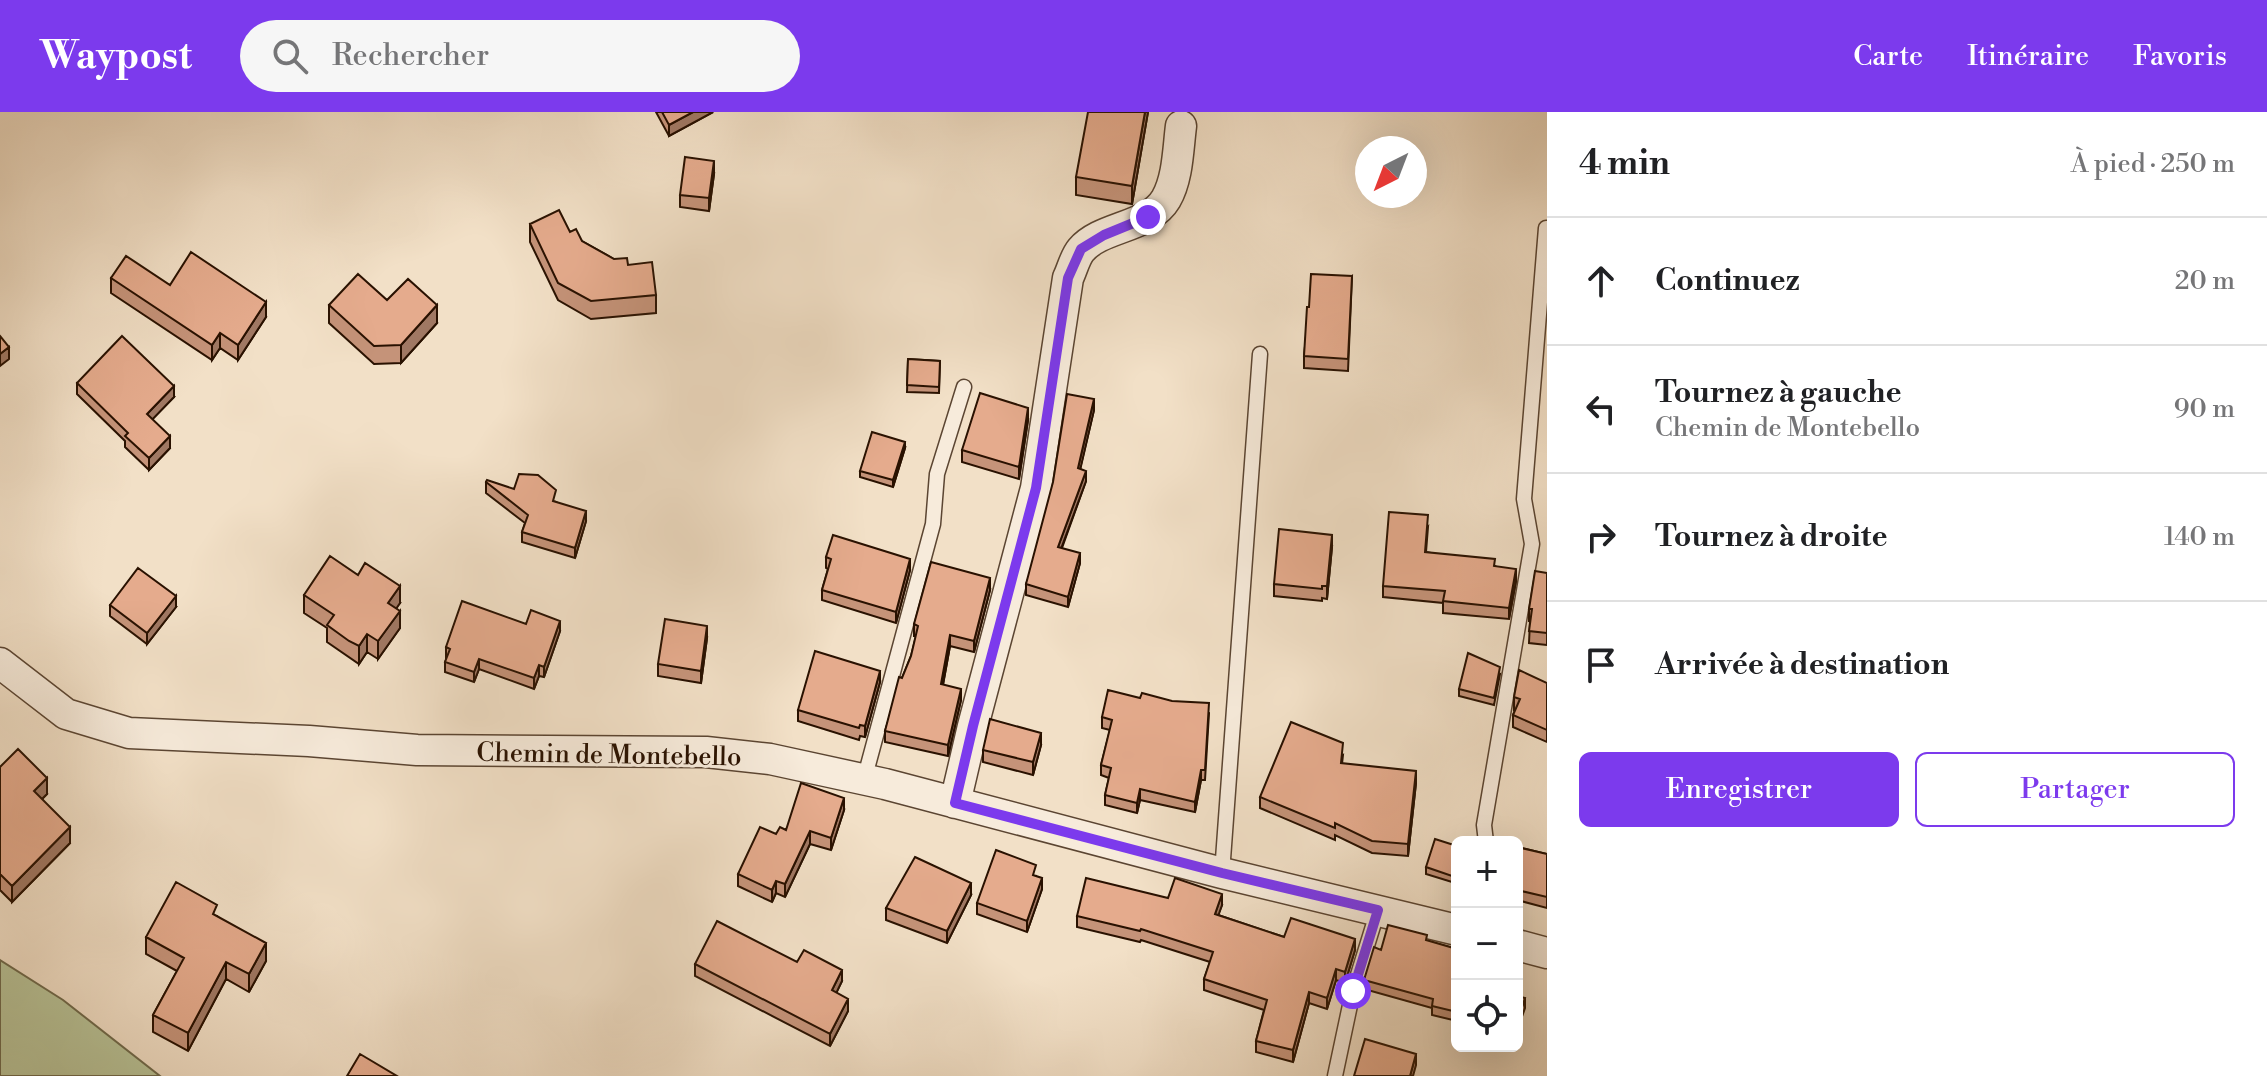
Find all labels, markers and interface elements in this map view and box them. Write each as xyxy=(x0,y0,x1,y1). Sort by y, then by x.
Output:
search box xyxy=(240,20,800,92)
text: Waypost xyxy=(40,33,192,80)
icon: search xyxy=(268,34,312,78)
text: Rechercher xyxy=(332,37,489,75)
text: Carte xyxy=(1853,39,1923,74)
text: Itinéraire xyxy=(1967,39,2089,74)
text: Favoris xyxy=(2133,39,2227,74)
north arrow xyxy=(1355,136,1427,208)
text: 4 min xyxy=(1579,143,1670,185)
text: À pied · 250 m xyxy=(2071,148,2235,180)
route end xyxy=(1130,199,1166,235)
icon: ahead xyxy=(1579,259,1623,303)
text: Continuez xyxy=(1655,262,1800,300)
text: 20 m xyxy=(2175,265,2235,297)
text: Tournez à gauche xyxy=(1655,374,1902,412)
icon: left xyxy=(1579,387,1623,431)
text: 90 m xyxy=(2174,393,2235,425)
text: Chemin de Montebello xyxy=(1655,412,1920,444)
icon: right xyxy=(1579,515,1623,559)
text: Tournez à droite xyxy=(1655,518,1888,556)
text: 140 m xyxy=(2164,521,2235,553)
icon: arrive xyxy=(1579,643,1623,687)
text: Arrivée à destination xyxy=(1655,646,1949,684)
street label: Chemin de Montebello xyxy=(476,737,742,773)
button: Enregistrer xyxy=(1579,752,1899,827)
button: Partager xyxy=(1915,752,2235,827)
map controls xyxy=(1451,836,1523,1052)
button: + xyxy=(1451,836,1523,908)
button: − xyxy=(1451,908,1523,980)
route start xyxy=(1335,973,1371,1009)
button: locate xyxy=(1451,980,1523,1052)

